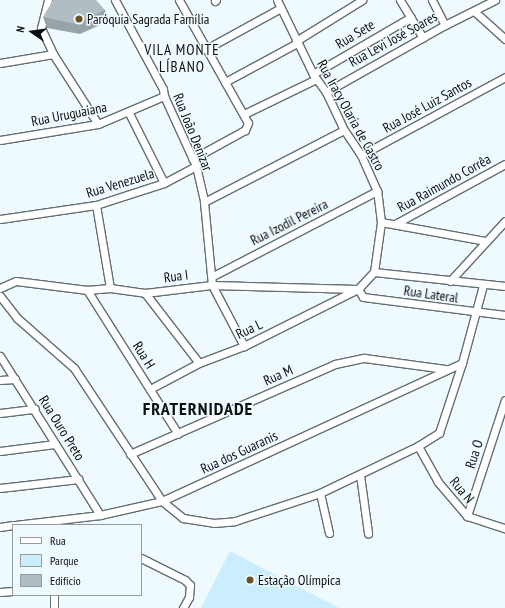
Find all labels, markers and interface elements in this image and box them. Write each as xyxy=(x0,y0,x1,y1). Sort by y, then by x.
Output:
street label: Rua Levi José Soares xyxy=(346,8,440,70)
place label: Paróquia Sagrada Família xyxy=(87,11,209,27)
north arrow xyxy=(12,12,52,52)
marker: Paróquia Sagrada Família xyxy=(74,14,84,24)
street label: Rua Sete xyxy=(332,16,378,52)
text: N xyxy=(13,25,28,34)
district label: VILA MONTE LÍBANO xyxy=(144,40,220,75)
street label: Rua Iracy Olaria de Castro xyxy=(314,57,388,173)
street label: Rua José Luiz Santos xyxy=(380,74,474,136)
street label: Rua João Denizar xyxy=(170,91,216,173)
street label: Rua Uruguaiana xyxy=(30,98,108,130)
street label: Rua Raimundo Corrêa xyxy=(394,150,494,216)
street label: Rua Venezuela xyxy=(84,165,156,201)
street label: Rua Izodil Pereira xyxy=(247,195,331,249)
street label: Rua I xyxy=(163,266,189,286)
street label: Rua Lateral xyxy=(403,282,459,306)
street label: Rua L xyxy=(233,316,265,342)
street label: Rua H xyxy=(129,338,159,372)
street label: Rua M xyxy=(261,361,295,389)
street label: Rua Ouro Preto xyxy=(35,392,89,464)
district label: FRATERNIDADE xyxy=(143,398,253,420)
street label: Rua dos Guaranis xyxy=(198,427,280,477)
street label: Rua O xyxy=(462,438,486,470)
street label: Rua N xyxy=(446,474,478,506)
legend xyxy=(12,524,142,596)
text: Rua xyxy=(50,533,66,548)
text: Parque xyxy=(50,553,79,568)
place label: Estação Olímpica xyxy=(258,572,341,588)
text: Edifício xyxy=(50,573,81,588)
marker: Estação Olímpica xyxy=(245,575,255,585)

